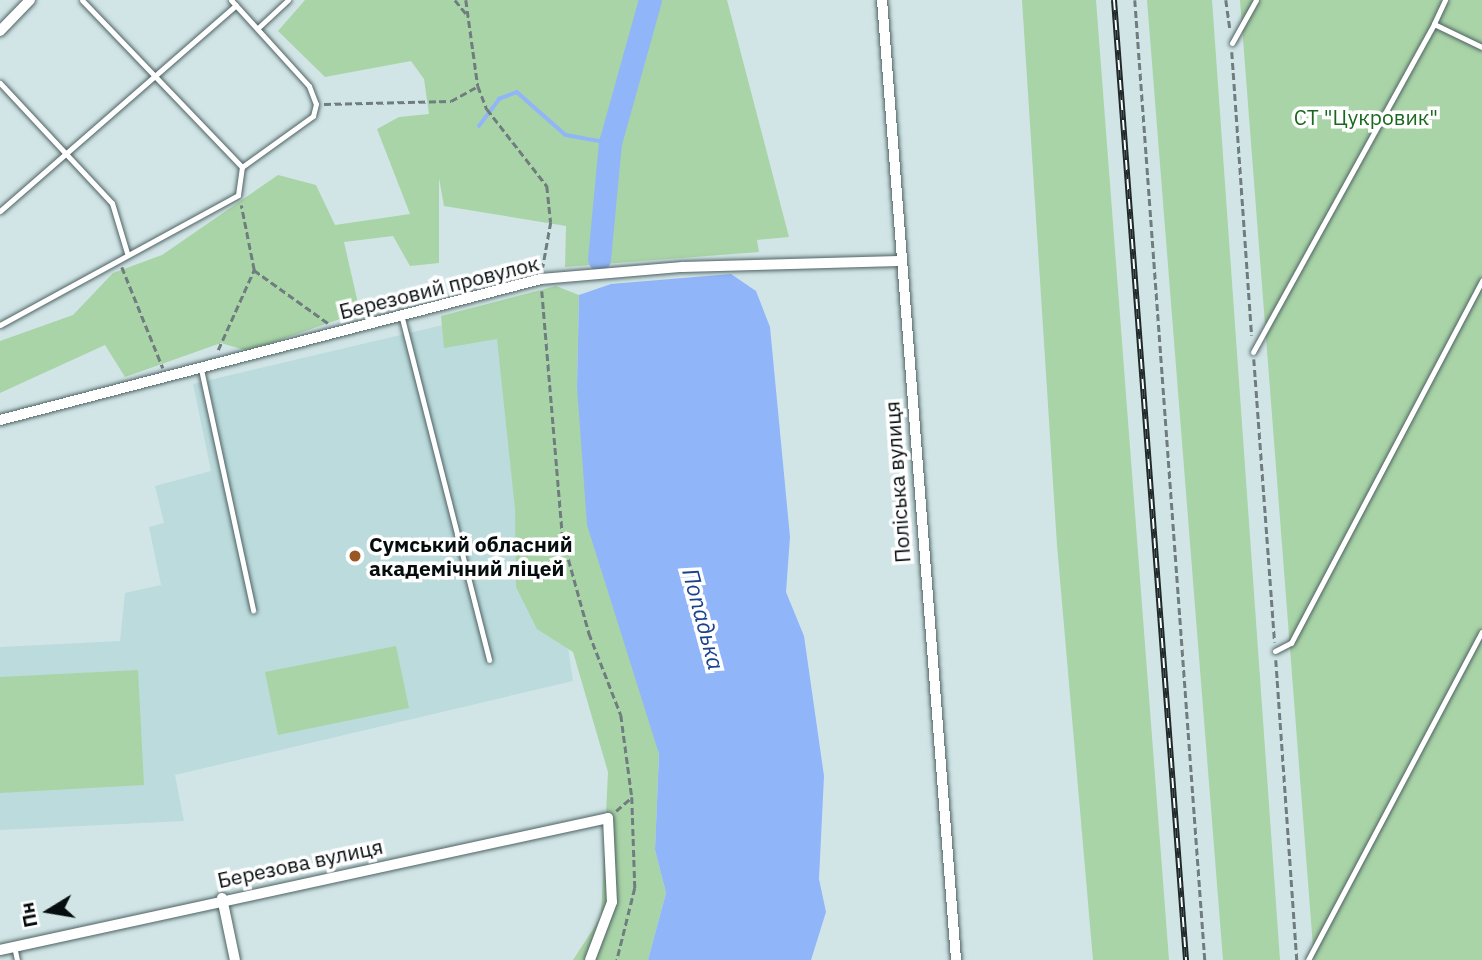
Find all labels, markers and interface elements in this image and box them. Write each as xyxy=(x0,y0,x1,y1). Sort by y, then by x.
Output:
park label: СТ "Цукровик" xyxy=(1294,104,1438,130)
street label: Березовий провулок xyxy=(336,250,542,324)
street label: Поліська вулиця xyxy=(879,400,915,564)
place label: Сумський обласний академічний ліцей xyxy=(369,531,573,581)
marker: Сумський обласний академічний ліцей xyxy=(347,548,363,564)
water label: Попадька xyxy=(677,565,731,673)
street label: Березова вулиця xyxy=(215,833,385,893)
north arrow xyxy=(14,876,84,946)
text: Пн xyxy=(14,900,43,930)

